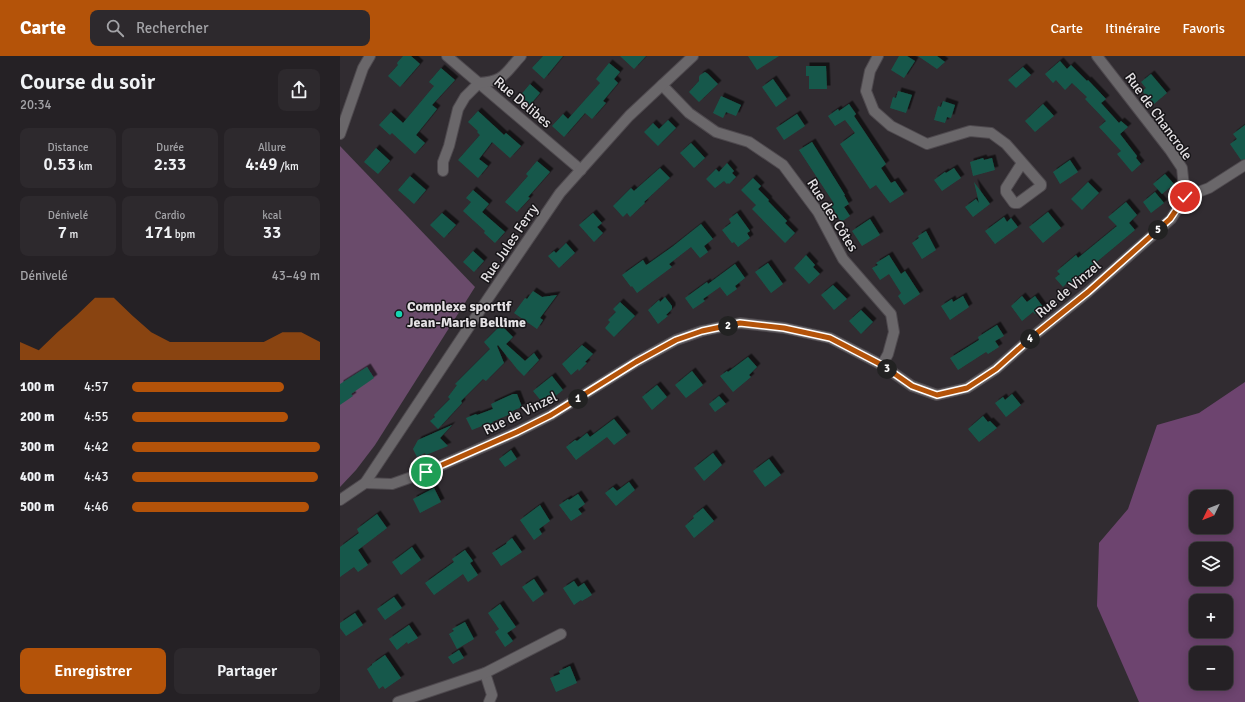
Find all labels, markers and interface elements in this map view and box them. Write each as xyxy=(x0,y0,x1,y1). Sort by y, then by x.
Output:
search box xyxy=(90,10,370,46)
text: Carte xyxy=(20,16,66,40)
icon: search xyxy=(104,17,126,39)
text: Rechercher xyxy=(136,19,209,37)
text: Carte xyxy=(1050,20,1083,37)
text: Itinéraire xyxy=(1105,20,1161,37)
text: Favoris xyxy=(1183,20,1225,37)
text: Course du soir xyxy=(20,68,155,95)
button: share xyxy=(278,69,320,111)
street label: Rue de Chancrole xyxy=(1121,69,1196,163)
street label: Rue Delibes xyxy=(490,73,555,131)
text: 20:34 xyxy=(20,97,52,113)
text: Distance xyxy=(48,141,88,154)
text: Durée xyxy=(156,141,184,154)
text: Allure xyxy=(258,141,286,154)
text: 0.53 xyxy=(44,154,76,175)
text: 2:33 xyxy=(154,154,186,175)
text: 4:49 xyxy=(245,154,277,175)
text: km xyxy=(76,160,92,173)
text: /km xyxy=(277,160,299,173)
street label: Rue des Côtes xyxy=(803,176,862,255)
pin xyxy=(1168,180,1202,214)
icon: check xyxy=(1174,186,1196,208)
street label: Rue Jules Ferry xyxy=(477,200,542,286)
text: Dénivelé xyxy=(48,209,88,222)
text: Cardio xyxy=(155,209,185,222)
text: kcal xyxy=(262,209,282,222)
pin: 5 xyxy=(1148,220,1168,240)
text: 7 xyxy=(58,222,67,243)
text: 171 xyxy=(145,222,172,243)
text: 33 xyxy=(263,222,281,243)
text: 5 xyxy=(1155,223,1161,236)
text: m xyxy=(67,228,78,241)
text: bpm xyxy=(172,228,195,241)
street label: Rue de Vinzel xyxy=(1032,257,1104,322)
text: Dénivelé xyxy=(20,268,68,284)
text: 43–49 m xyxy=(272,268,320,284)
place label: Complexe sportif Jean-Marie Bellime xyxy=(407,298,526,331)
marker: Complexe sportif Jean-Marie Bellime xyxy=(394,309,404,319)
pin: 2 xyxy=(718,316,738,336)
text: 2 xyxy=(725,319,731,332)
pin: 4 xyxy=(1020,329,1040,349)
text: 4 xyxy=(1027,332,1033,345)
pin: 3 xyxy=(877,359,897,379)
text: 3 xyxy=(884,362,890,375)
text: 100 m xyxy=(20,379,54,395)
text: 4:57 xyxy=(84,379,109,395)
street label: Rue de Vinzel xyxy=(481,388,560,439)
pin: 1 xyxy=(568,389,588,409)
text: 1 xyxy=(575,392,581,405)
text: 200 m xyxy=(20,409,54,425)
text: 4:55 xyxy=(84,409,109,425)
text: 300 m xyxy=(20,439,54,455)
text: 4:42 xyxy=(84,439,109,455)
pin xyxy=(409,455,443,489)
icon: arrive xyxy=(415,461,437,483)
text: 400 m xyxy=(20,469,54,485)
text: 4:43 xyxy=(84,469,109,485)
north arrow xyxy=(1189,490,1233,534)
map controls xyxy=(1189,490,1233,690)
text: 500 m xyxy=(20,499,54,515)
text: 4:46 xyxy=(84,499,109,515)
button: layers xyxy=(1189,542,1233,586)
button: + xyxy=(1189,594,1233,638)
button: − xyxy=(1189,646,1233,690)
button: Enregistrer xyxy=(20,648,166,694)
button: Partager xyxy=(174,648,320,694)

